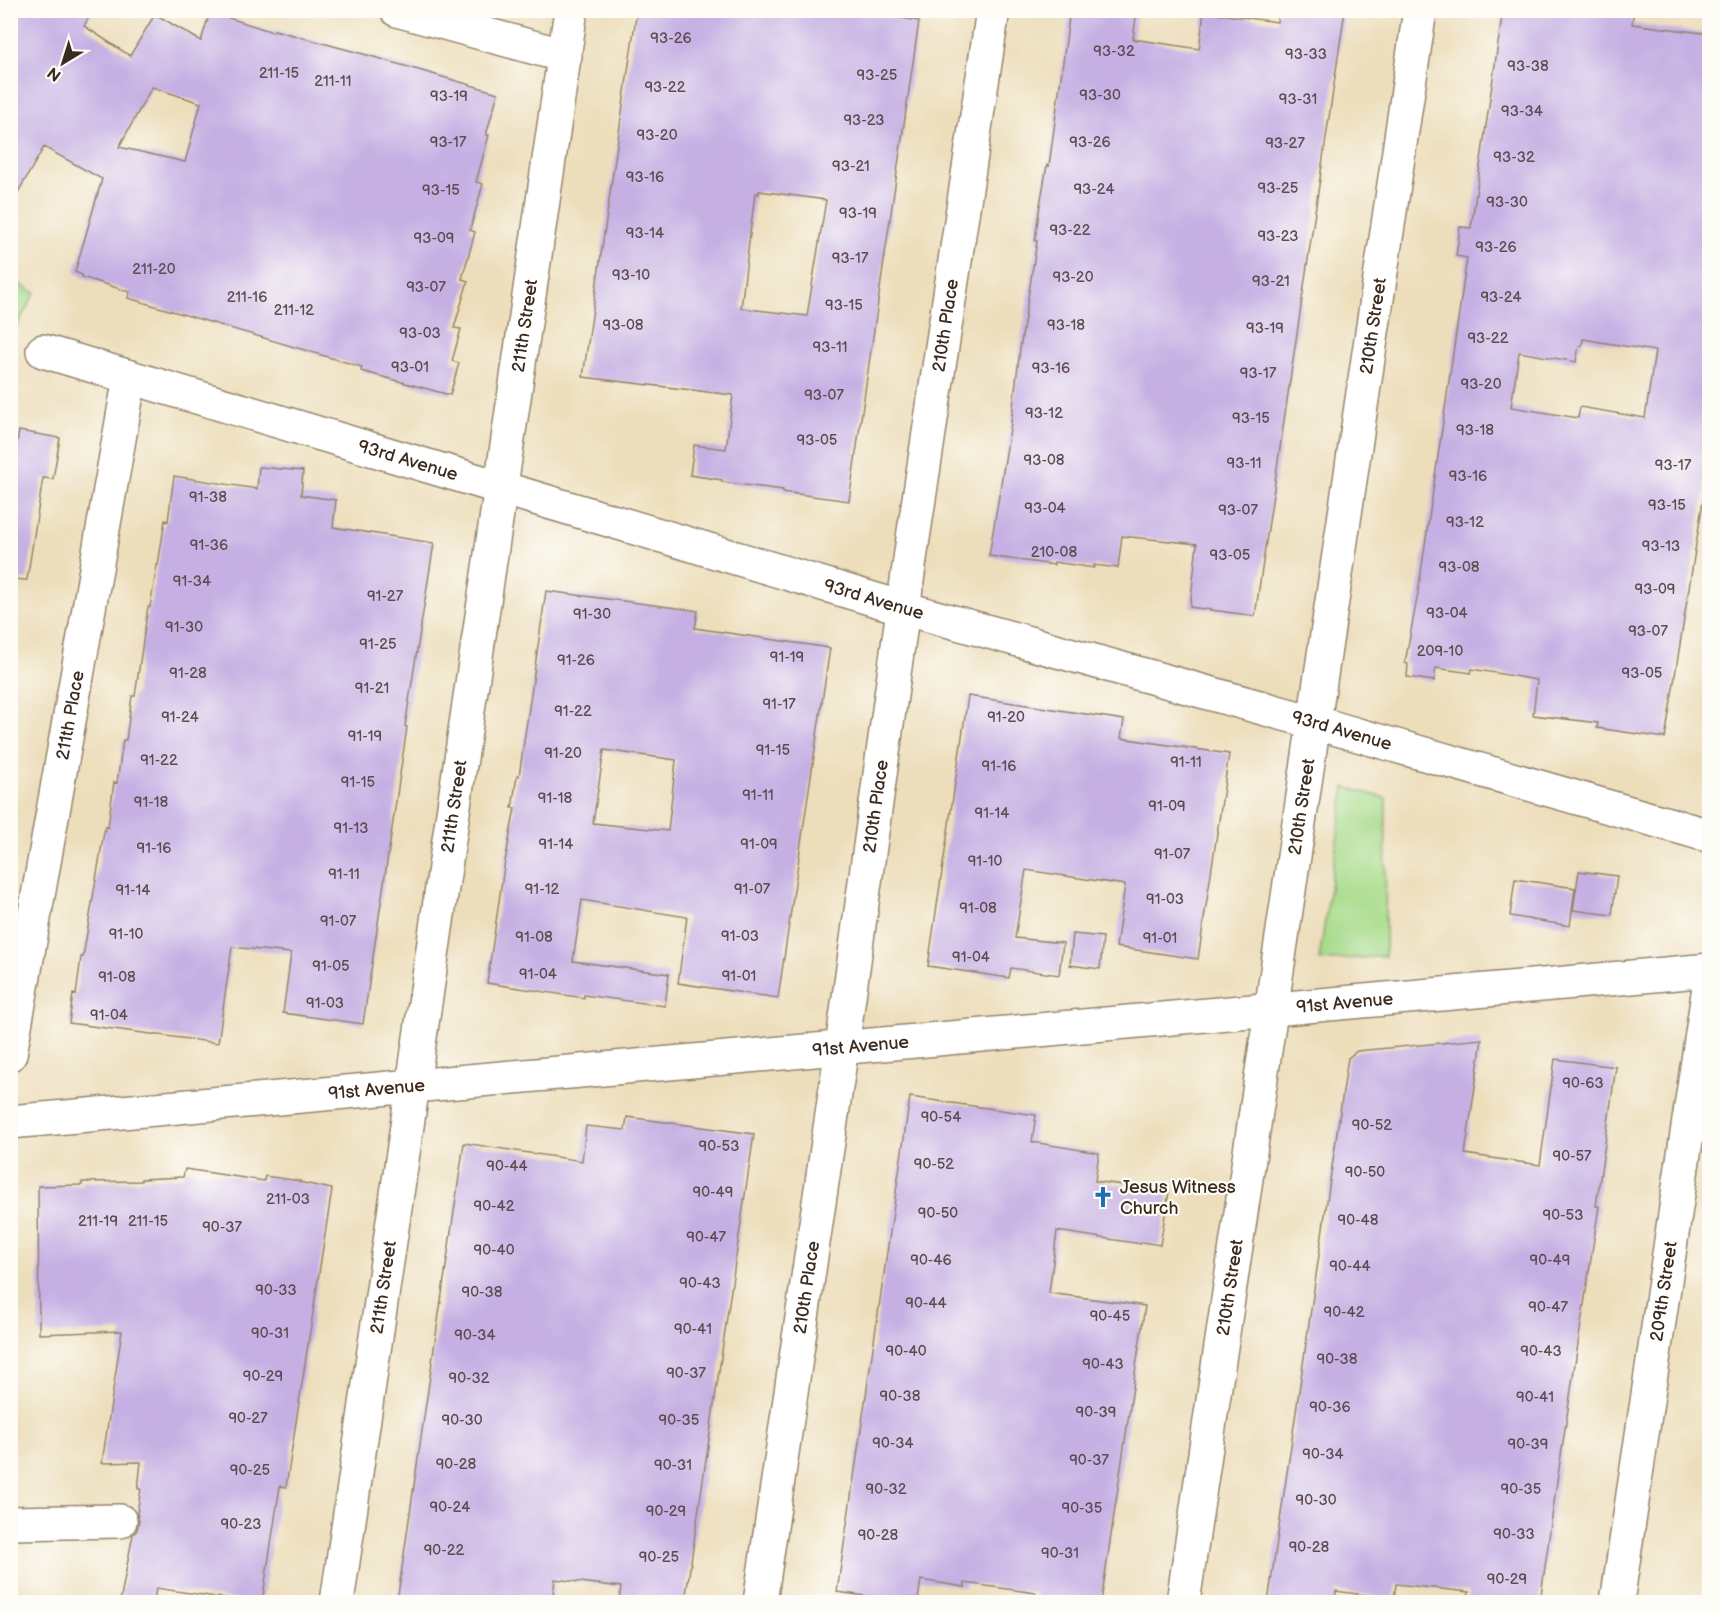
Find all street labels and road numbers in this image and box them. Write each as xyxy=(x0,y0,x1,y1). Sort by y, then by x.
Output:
street label: 210th Street xyxy=(1355,276,1391,376)
street label: 211th Street xyxy=(507,277,542,374)
street label: 210th Place xyxy=(928,277,963,373)
street label: 93rd Avenue xyxy=(356,435,461,485)
street label: 93rd Avenue xyxy=(821,574,926,624)
street label: 211th Place xyxy=(52,669,88,762)
street label: 93rd Avenue xyxy=(1289,706,1395,755)
street label: 210th Street xyxy=(1284,757,1319,856)
street label: 211th Street xyxy=(437,758,471,854)
street label: 210th Place xyxy=(859,758,892,854)
street label: 91st Avenue xyxy=(1295,988,1394,1017)
street label: 91st Avenue xyxy=(811,1031,910,1061)
street label: 91st Avenue xyxy=(327,1074,426,1104)
street label: 210th Street xyxy=(1212,1237,1247,1337)
street label: 211th Street xyxy=(366,1239,401,1335)
street label: 210th Place xyxy=(789,1239,824,1335)
street label: 209th Street xyxy=(1646,1239,1681,1343)

